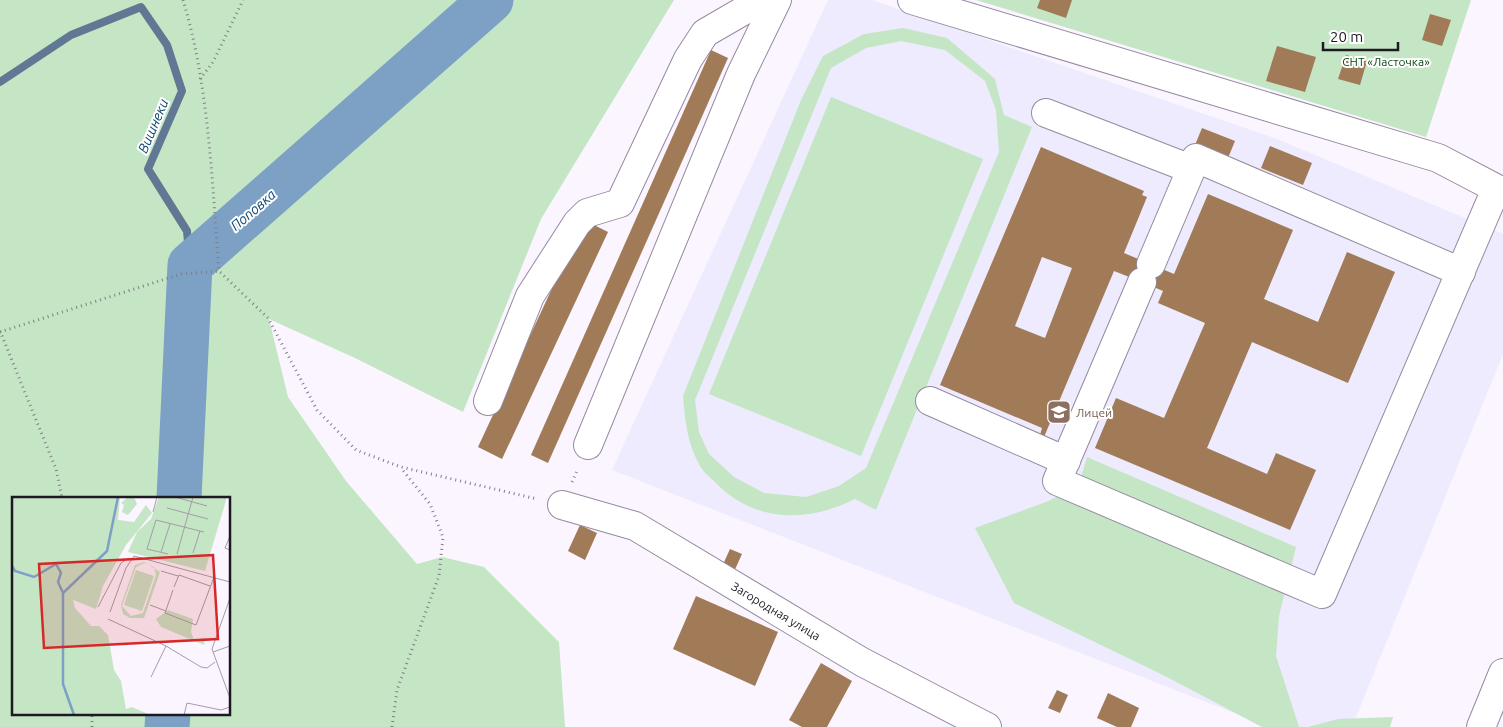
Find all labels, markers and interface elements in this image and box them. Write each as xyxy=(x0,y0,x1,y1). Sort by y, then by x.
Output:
scale bar xyxy=(1323,20,1398,52)
text: 20 m xyxy=(1330,28,1363,45)
park label: СНТ «Ласточка» xyxy=(1342,55,1430,68)
water label: Вишнеки xyxy=(134,96,172,155)
water label: Поповка xyxy=(227,186,279,234)
school or university icon: Лицей xyxy=(1046,399,1072,425)
place label: Лицей xyxy=(1076,406,1112,419)
inset map xyxy=(12,497,230,714)
street label: Загородная улица xyxy=(729,579,823,643)

